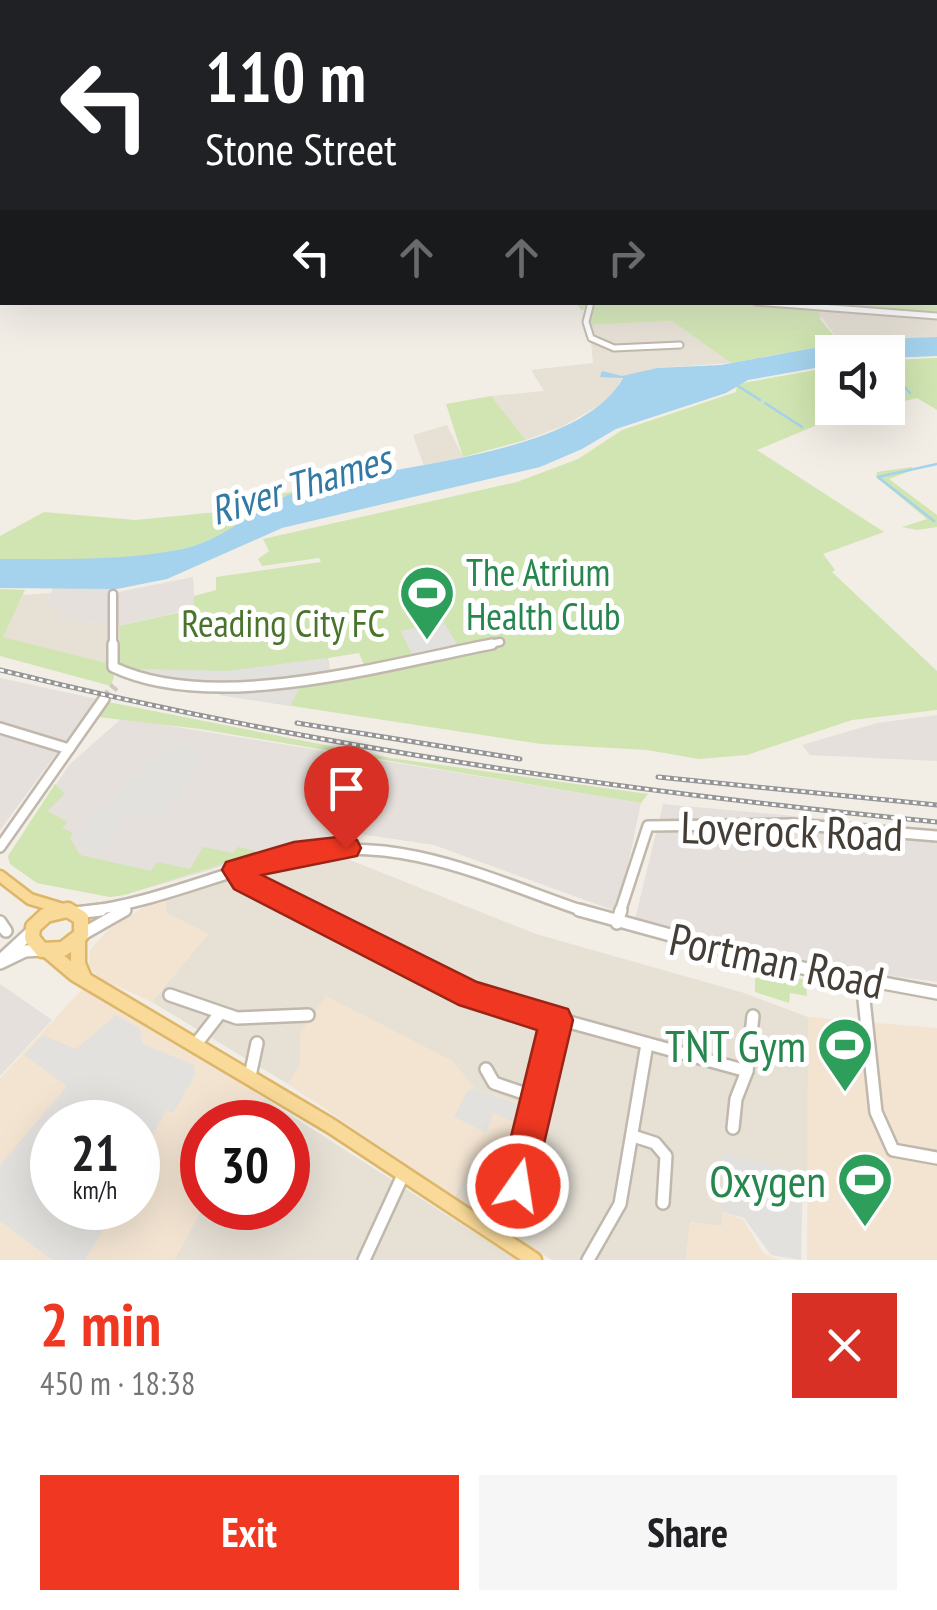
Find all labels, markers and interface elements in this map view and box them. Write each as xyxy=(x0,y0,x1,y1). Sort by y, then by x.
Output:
text: 110 m xyxy=(205,31,366,121)
icon: left xyxy=(40,40,170,170)
text: Stone Street xyxy=(205,119,397,177)
icon: left xyxy=(284,230,339,285)
icon: ahead xyxy=(389,230,444,285)
icon: ahead xyxy=(494,230,549,285)
icon: right xyxy=(599,230,654,285)
map controls xyxy=(815,335,905,425)
button: sound xyxy=(815,335,905,425)
water label: River Thames xyxy=(204,431,400,536)
place label: The Atrium Health Club xyxy=(466,547,621,640)
sports icon: The Atrium Health Club xyxy=(397,563,457,642)
park label: Reading City FC xyxy=(181,598,385,647)
pin xyxy=(304,746,389,849)
icon: arrive xyxy=(319,761,374,816)
street label: Loverock Road xyxy=(680,797,904,863)
street label: Portman Road xyxy=(665,909,889,1011)
sports icon: TNT Gym xyxy=(815,1015,875,1094)
place label: TNT Gym xyxy=(665,1016,806,1074)
speed limit sign: 30 xyxy=(180,1100,310,1230)
text: 21 xyxy=(71,1120,119,1185)
position arrow xyxy=(466,1134,570,1238)
sports icon: Oxygen xyxy=(835,1150,895,1229)
place label: Oxygen xyxy=(709,1151,826,1209)
text: km/h xyxy=(73,1174,117,1206)
text: 2 min xyxy=(40,1285,161,1363)
button: close xyxy=(792,1293,897,1398)
text: 450 m · 18:38 xyxy=(40,1362,195,1404)
button: Exit xyxy=(40,1475,459,1590)
button: Share xyxy=(479,1475,897,1590)

